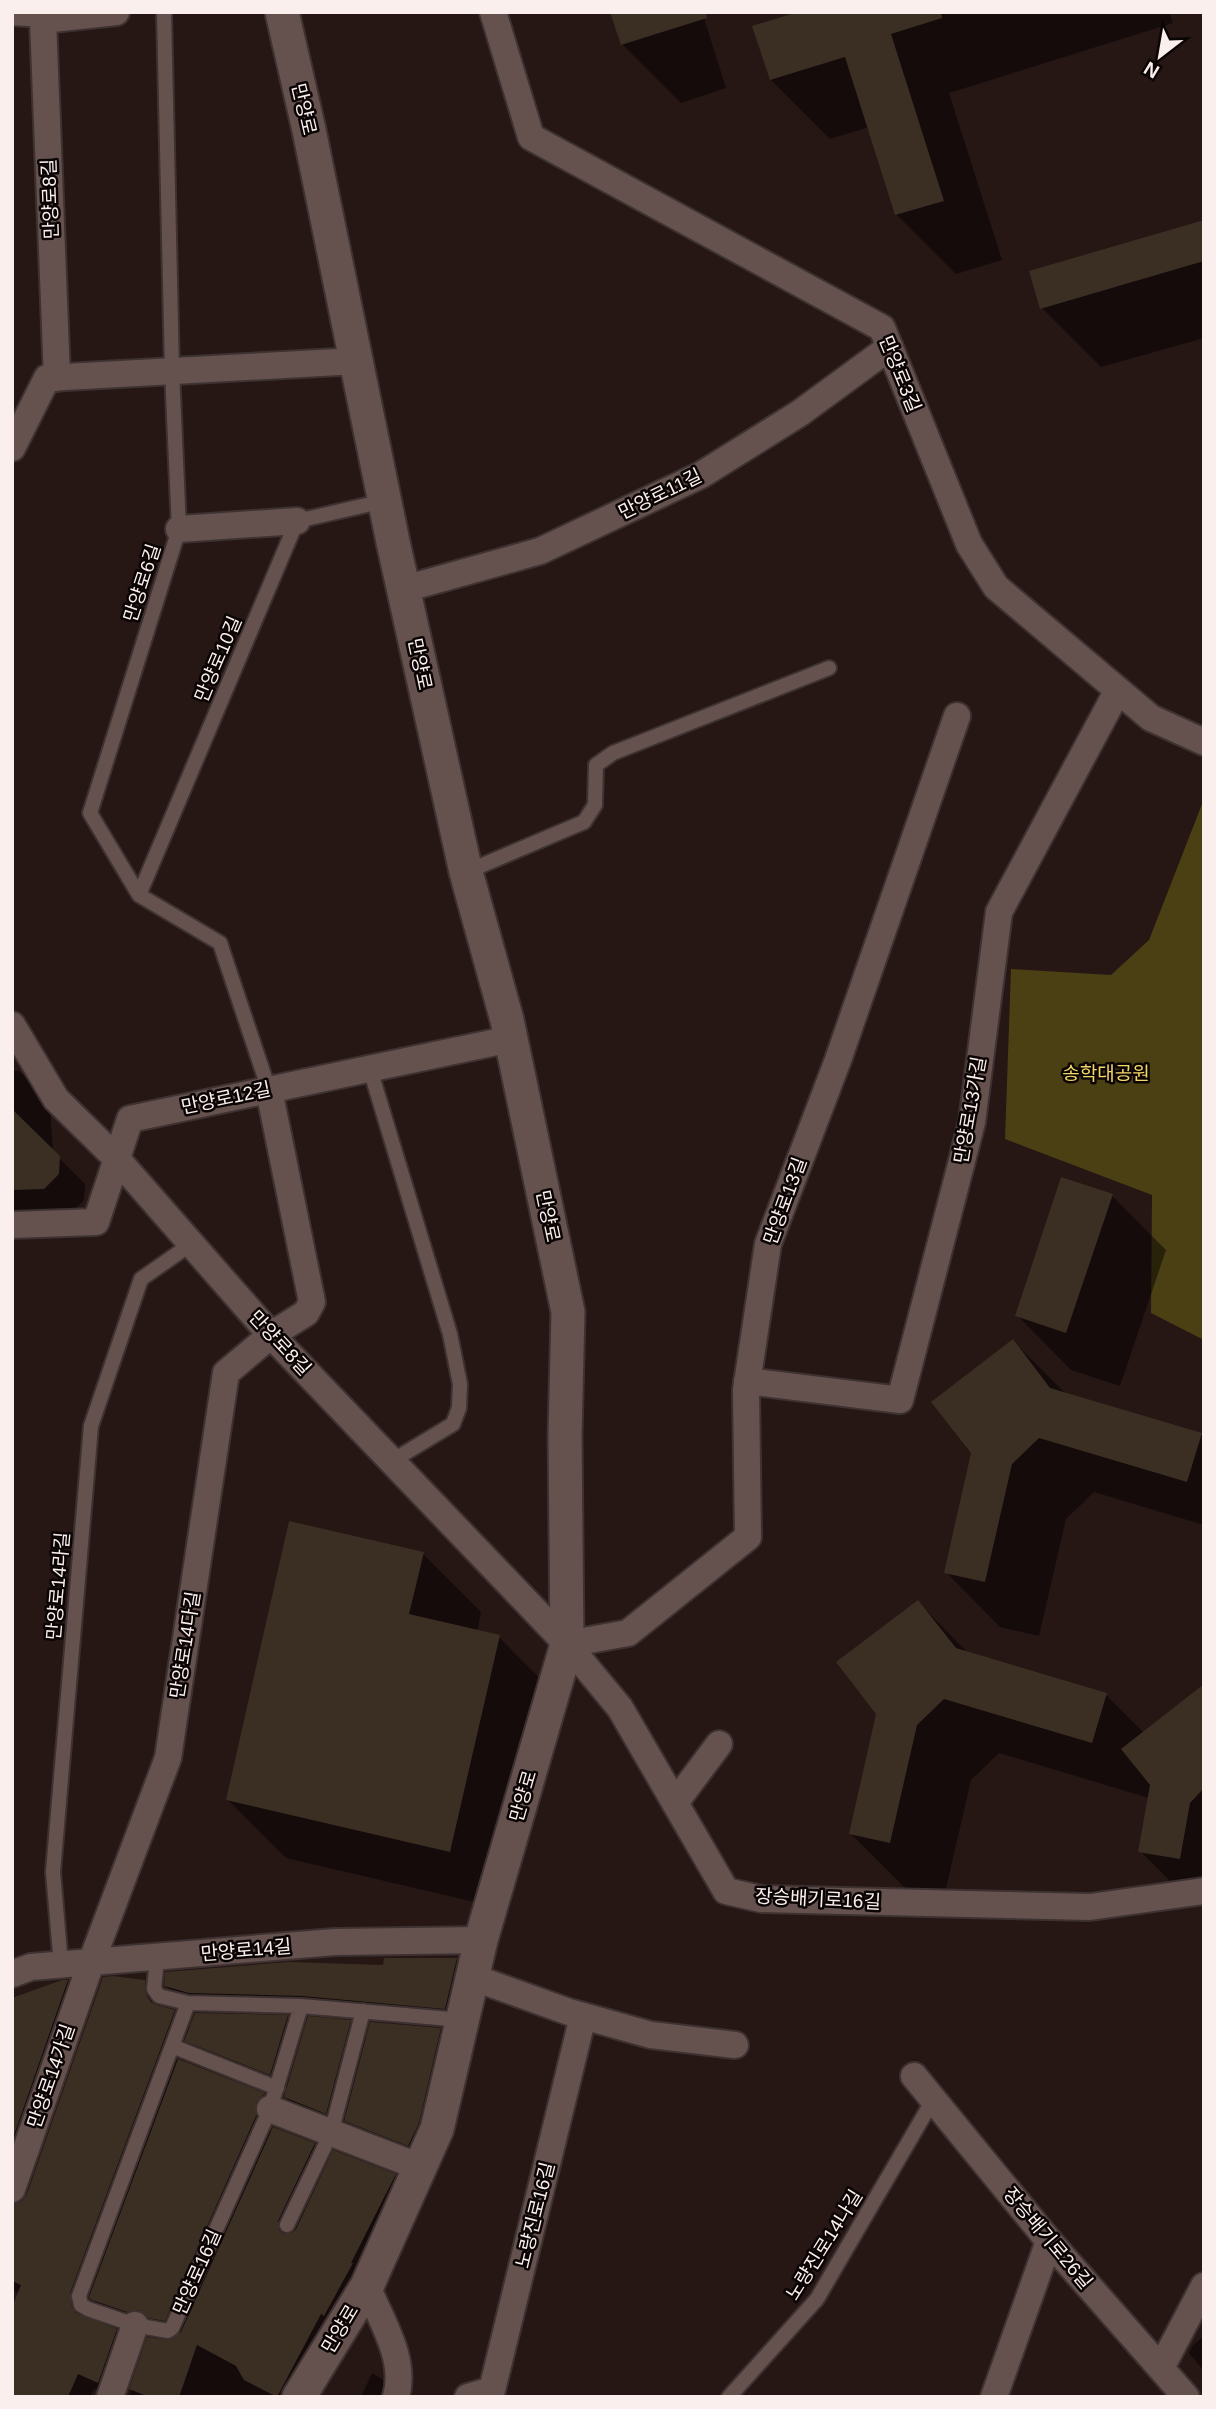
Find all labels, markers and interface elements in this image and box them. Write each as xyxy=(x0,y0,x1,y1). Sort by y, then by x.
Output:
north arrow xyxy=(1125,21,1195,91)
text: N xyxy=(1140,58,1163,83)
street label: 만양로 xyxy=(288,81,320,137)
street label: 만양로8길 xyxy=(38,158,62,240)
street label: 만양로3길 xyxy=(875,333,925,415)
street label: 만양로11길 xyxy=(615,465,705,523)
street label: 만양로6길 xyxy=(120,541,164,625)
street label: 만양로10길 xyxy=(191,613,245,705)
street label: 만양로 xyxy=(404,636,436,692)
street label: 만양로13가길 xyxy=(950,1055,990,1165)
park label: 송학대공원 xyxy=(1062,1063,1150,1084)
street label: 만양로12길 xyxy=(179,1078,273,1118)
street label: 만양로13길 xyxy=(760,1155,810,1247)
street label: 만양로 xyxy=(532,1188,564,1244)
street label: 만양로8길 xyxy=(245,1306,315,1380)
street label: 만양로14라길 xyxy=(43,1531,73,1641)
street label: 만양로14다길 xyxy=(166,1590,204,1700)
street label: 만양로 xyxy=(506,1768,540,1824)
street label: 장승배기로16길 xyxy=(755,1885,881,1913)
street label: 만양로14길 xyxy=(200,1936,292,1964)
street label: 만양로14가길 xyxy=(23,2021,79,2131)
street label: 노량진로16길 xyxy=(512,2160,558,2270)
street label: 장승배기로26길 xyxy=(999,2183,1097,2293)
street label: 노량진로14나길 xyxy=(782,2186,866,2304)
street label: 만양로16길 xyxy=(169,2226,225,2318)
street label: 만양로 xyxy=(317,2301,363,2357)

